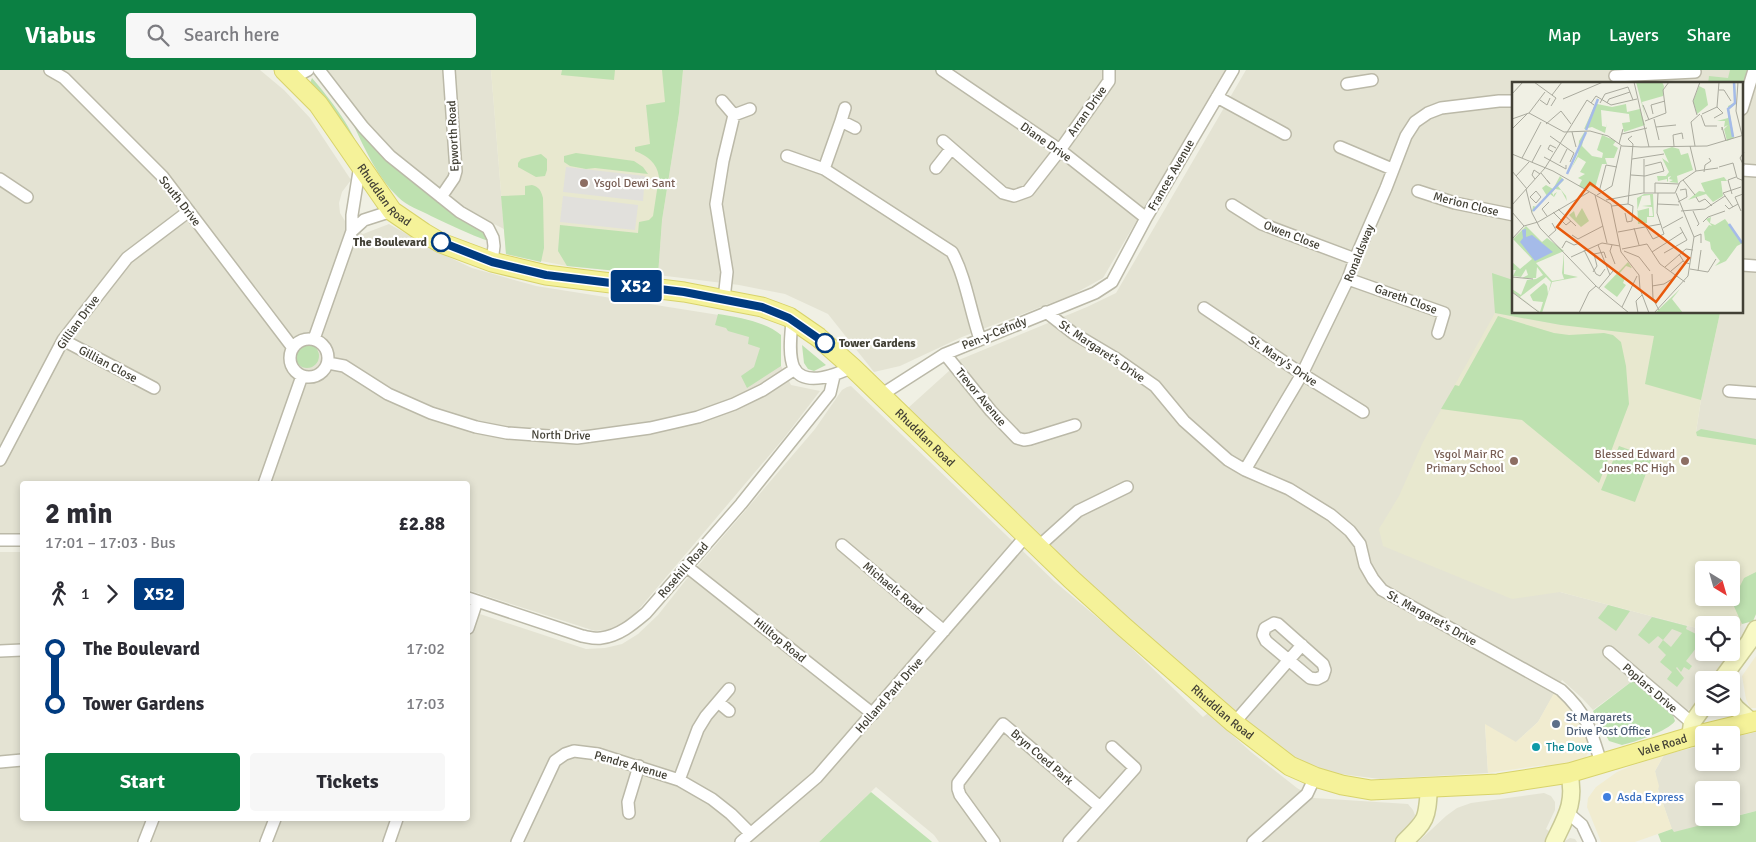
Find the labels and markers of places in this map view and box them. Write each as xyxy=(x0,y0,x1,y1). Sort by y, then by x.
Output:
place label: Ysgol Dewi Sant xyxy=(594,176,675,191)
marker: Ysgol Dewi Sant xyxy=(578,177,590,189)
marker: The Boulevard xyxy=(431,232,451,252)
place label: The Boulevard xyxy=(353,235,428,250)
marker: Tower Gardens xyxy=(815,333,835,353)
place label: Tower Gardens xyxy=(839,336,916,351)
place label: Ysgol Mair RC Primary School xyxy=(1426,447,1504,476)
place label: Blessed Edward Jones RC High xyxy=(1595,447,1675,476)
marker: Ysgol Mair RC Primary School xyxy=(1508,455,1520,467)
marker: Blessed Edward Jones RC High xyxy=(1679,455,1691,467)
place label: St Margarets Drive Post Office xyxy=(1566,710,1650,739)
marker: St Margarets Drive Post Office xyxy=(1550,718,1562,730)
place label: The Dove xyxy=(1546,740,1592,755)
marker: The Dove xyxy=(1530,741,1542,753)
place label: Asda Express xyxy=(1617,790,1684,805)
marker: Asda Express xyxy=(1601,791,1613,803)

